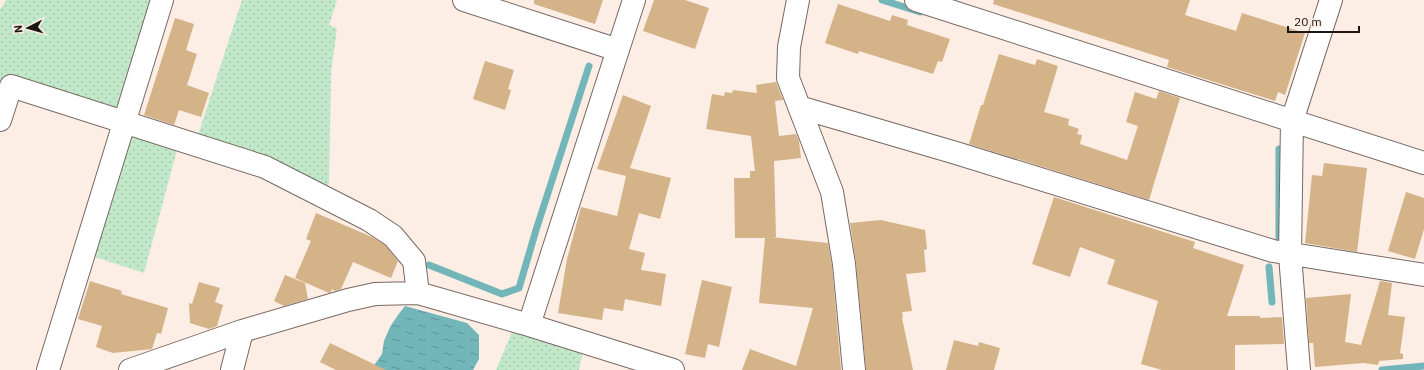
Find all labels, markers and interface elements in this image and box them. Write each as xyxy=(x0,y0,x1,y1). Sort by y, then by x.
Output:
north arrow xyxy=(8,8,48,48)
scale bar xyxy=(1288,8,1359,34)
text: 20 m xyxy=(1294,14,1322,29)
text: N xyxy=(11,24,25,34)

